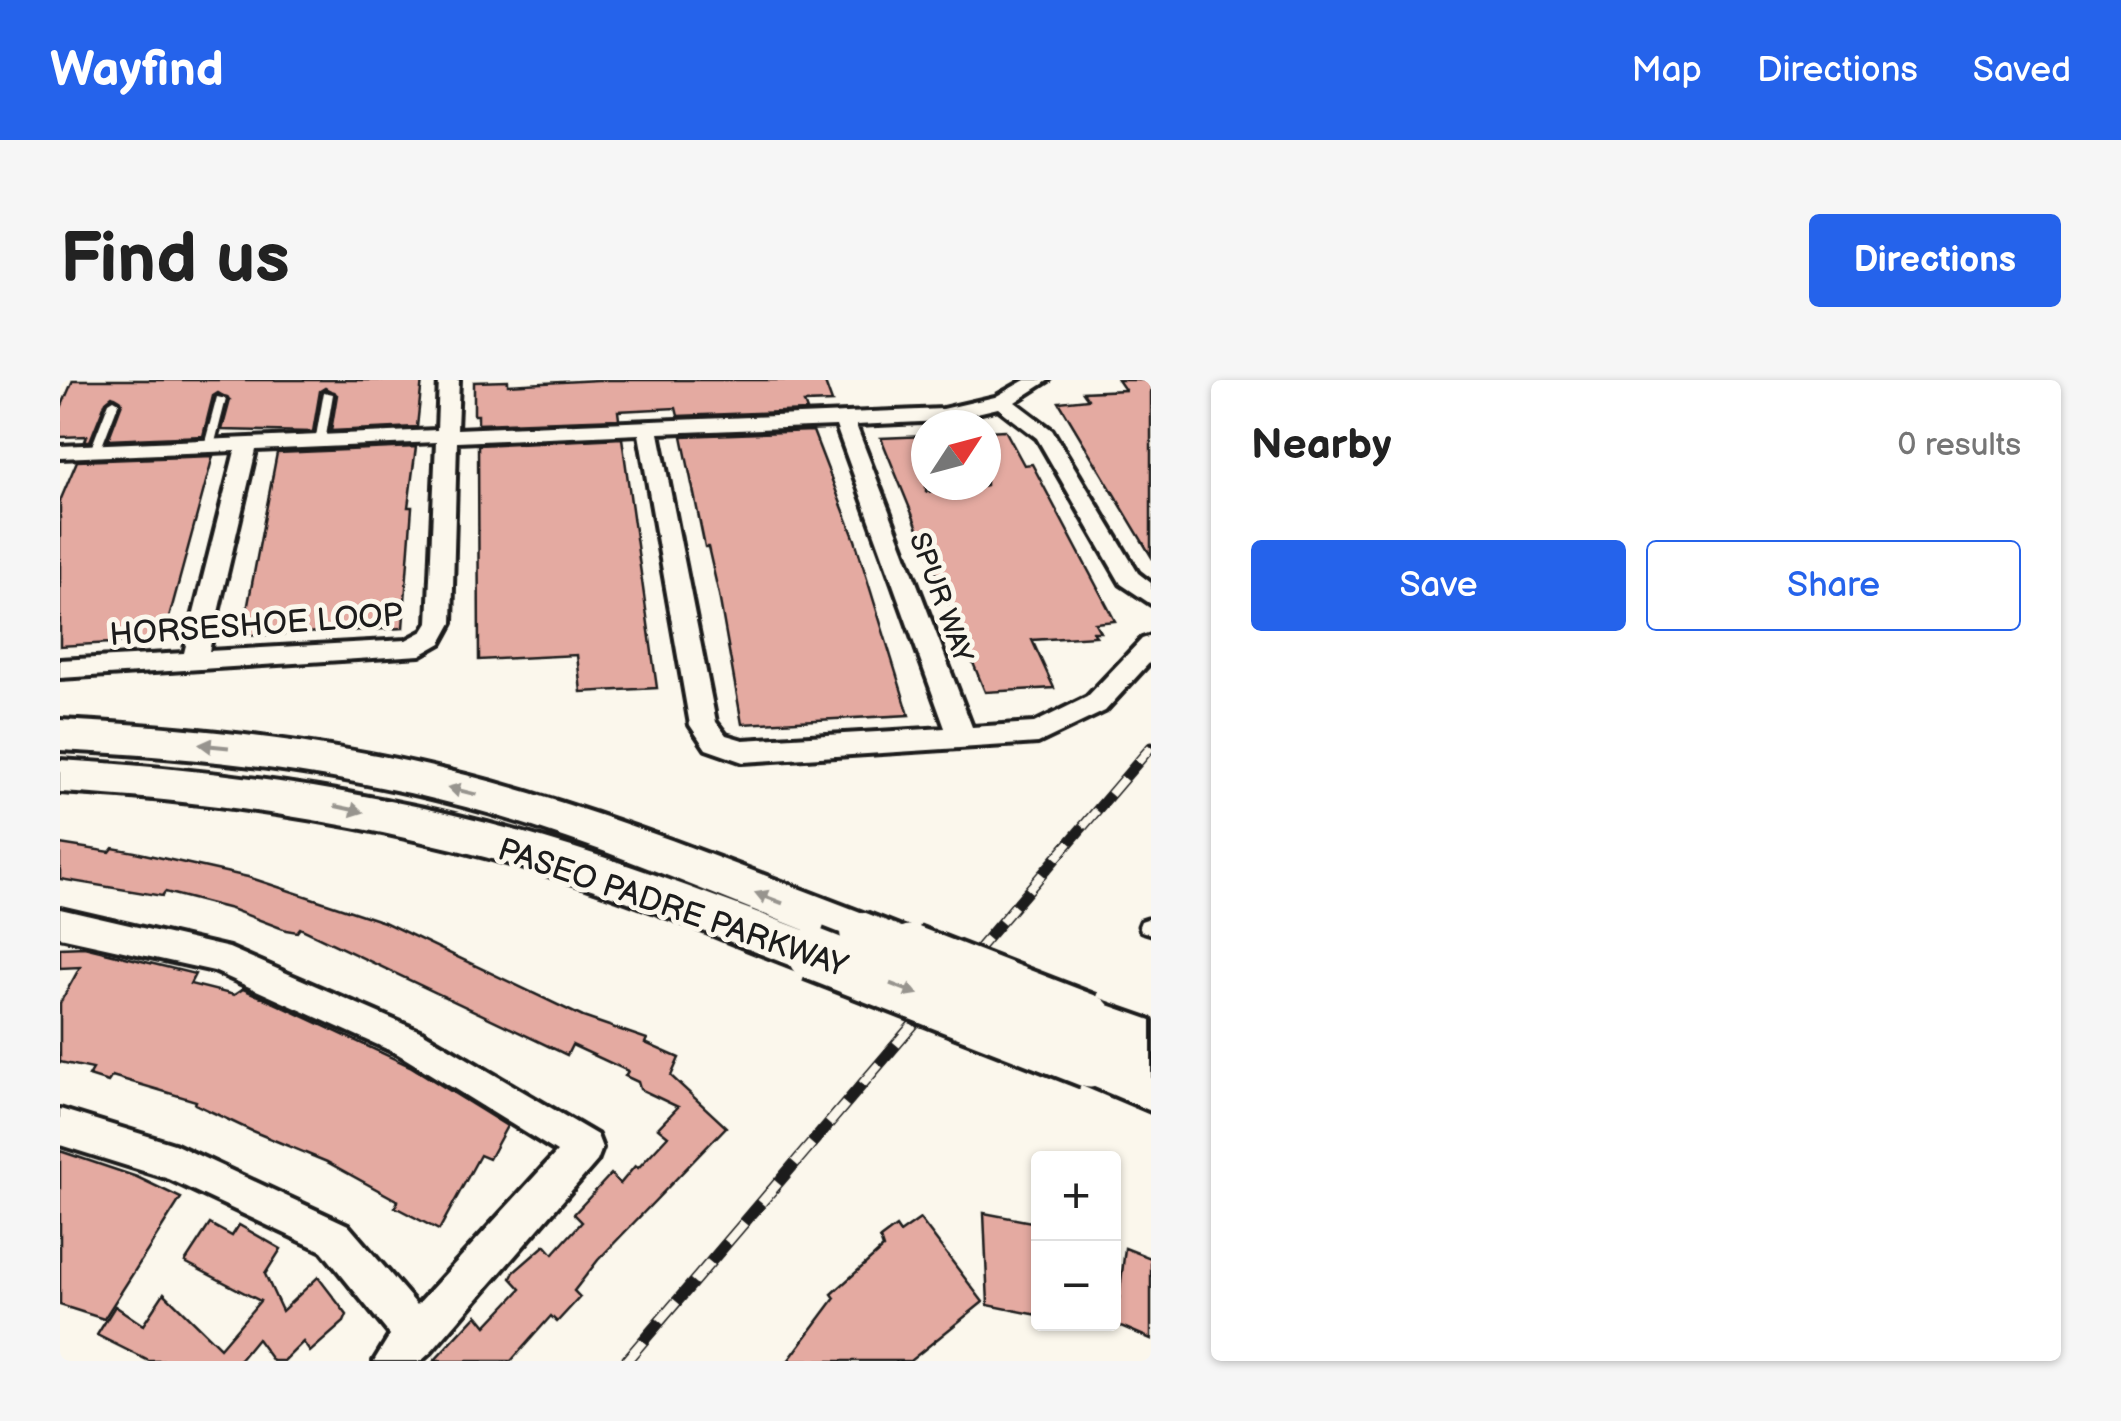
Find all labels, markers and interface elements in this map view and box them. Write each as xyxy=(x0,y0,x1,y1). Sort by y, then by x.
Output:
text: Wayfind xyxy=(50,42,224,99)
text: Map xyxy=(1632,49,1702,92)
text: Directions xyxy=(1757,49,1918,92)
text: Saved xyxy=(1973,49,2071,92)
button: Directions xyxy=(1809,214,2061,307)
text: Find us xyxy=(60,218,290,302)
north arrow xyxy=(911,410,1001,500)
text: Nearby xyxy=(1251,420,1391,471)
text: 0 results xyxy=(1898,426,2021,465)
street label: SPUR WAY xyxy=(902,528,979,667)
button: Save xyxy=(1251,540,1626,631)
button: Share xyxy=(1646,540,2021,631)
street label: HORSESHOE LOOP xyxy=(108,596,404,655)
one-way arrow xyxy=(198,738,230,754)
one-way arrow xyxy=(446,782,477,798)
one-way arrow xyxy=(334,802,365,817)
street label: PASEO PADRE PARKWAY xyxy=(493,830,853,987)
one-way arrow xyxy=(754,889,784,905)
one-way arrow xyxy=(889,982,919,998)
map controls xyxy=(1031,1151,1121,1331)
button: + xyxy=(1031,1151,1121,1241)
button: − xyxy=(1031,1241,1121,1331)

